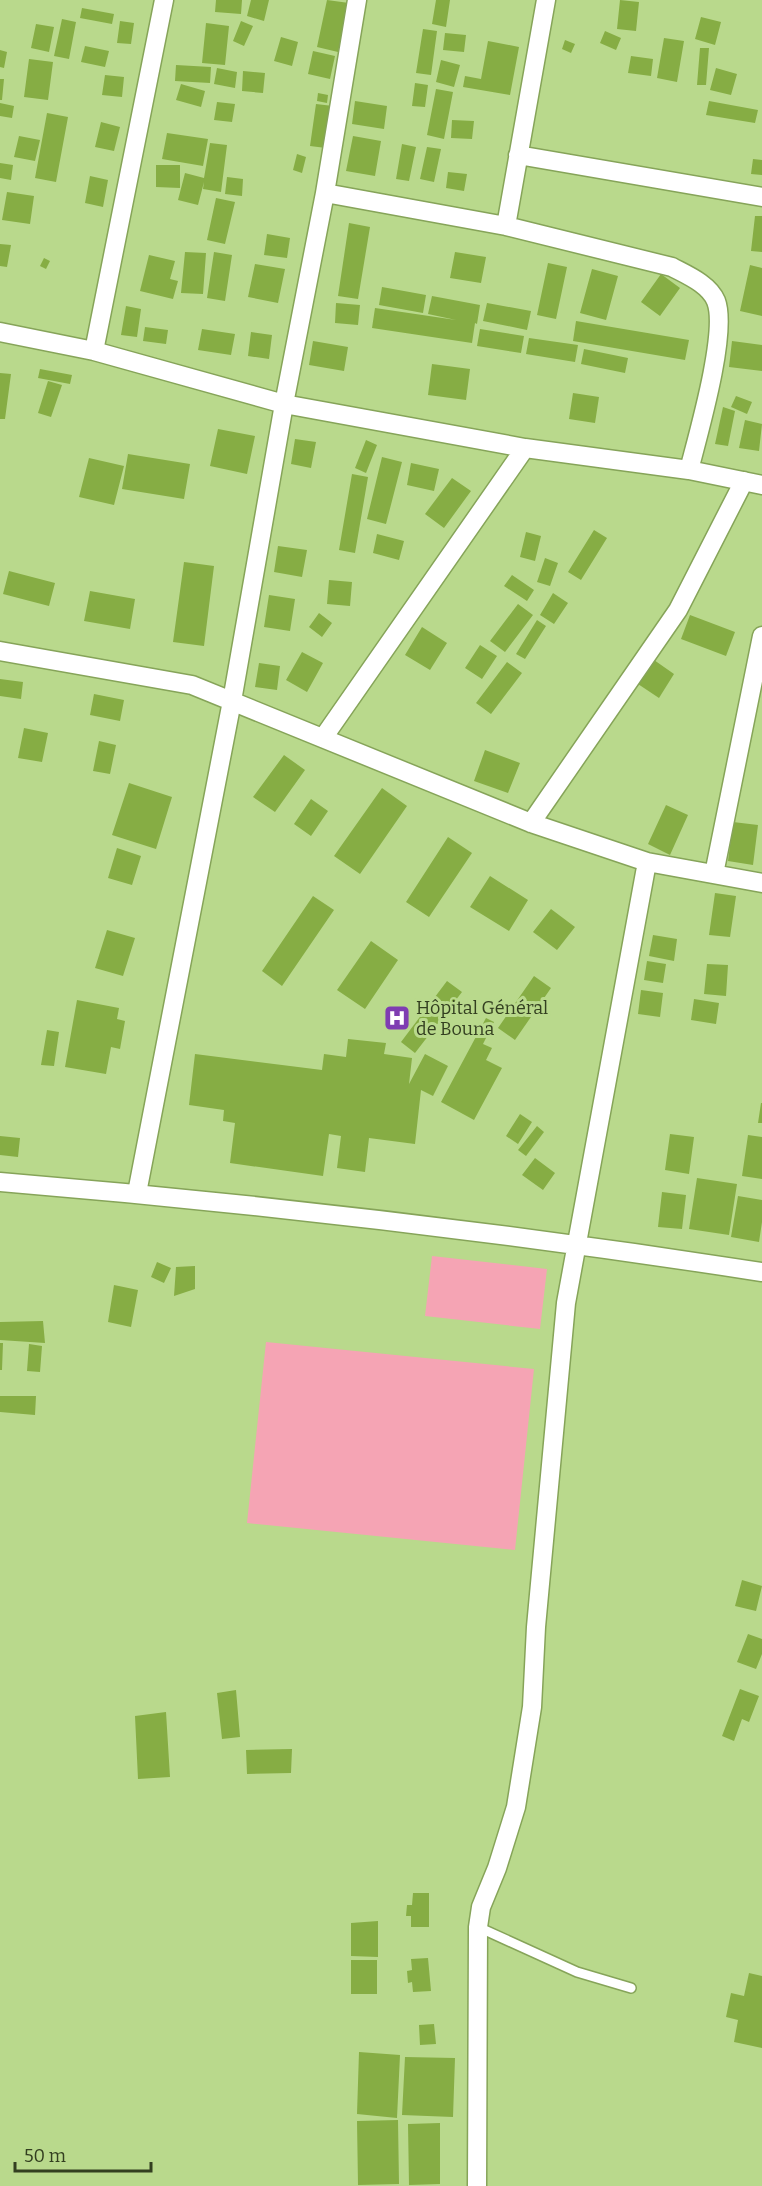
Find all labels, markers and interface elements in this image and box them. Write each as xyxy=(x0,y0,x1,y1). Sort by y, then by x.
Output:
place label: Hôpital Général de Bouna xyxy=(416,997,548,1040)
hospital icon: Hôpital Général de Bouna xyxy=(382,1003,412,1033)
scale bar xyxy=(15,2135,152,2173)
text: 50 m xyxy=(24,2145,66,2167)

